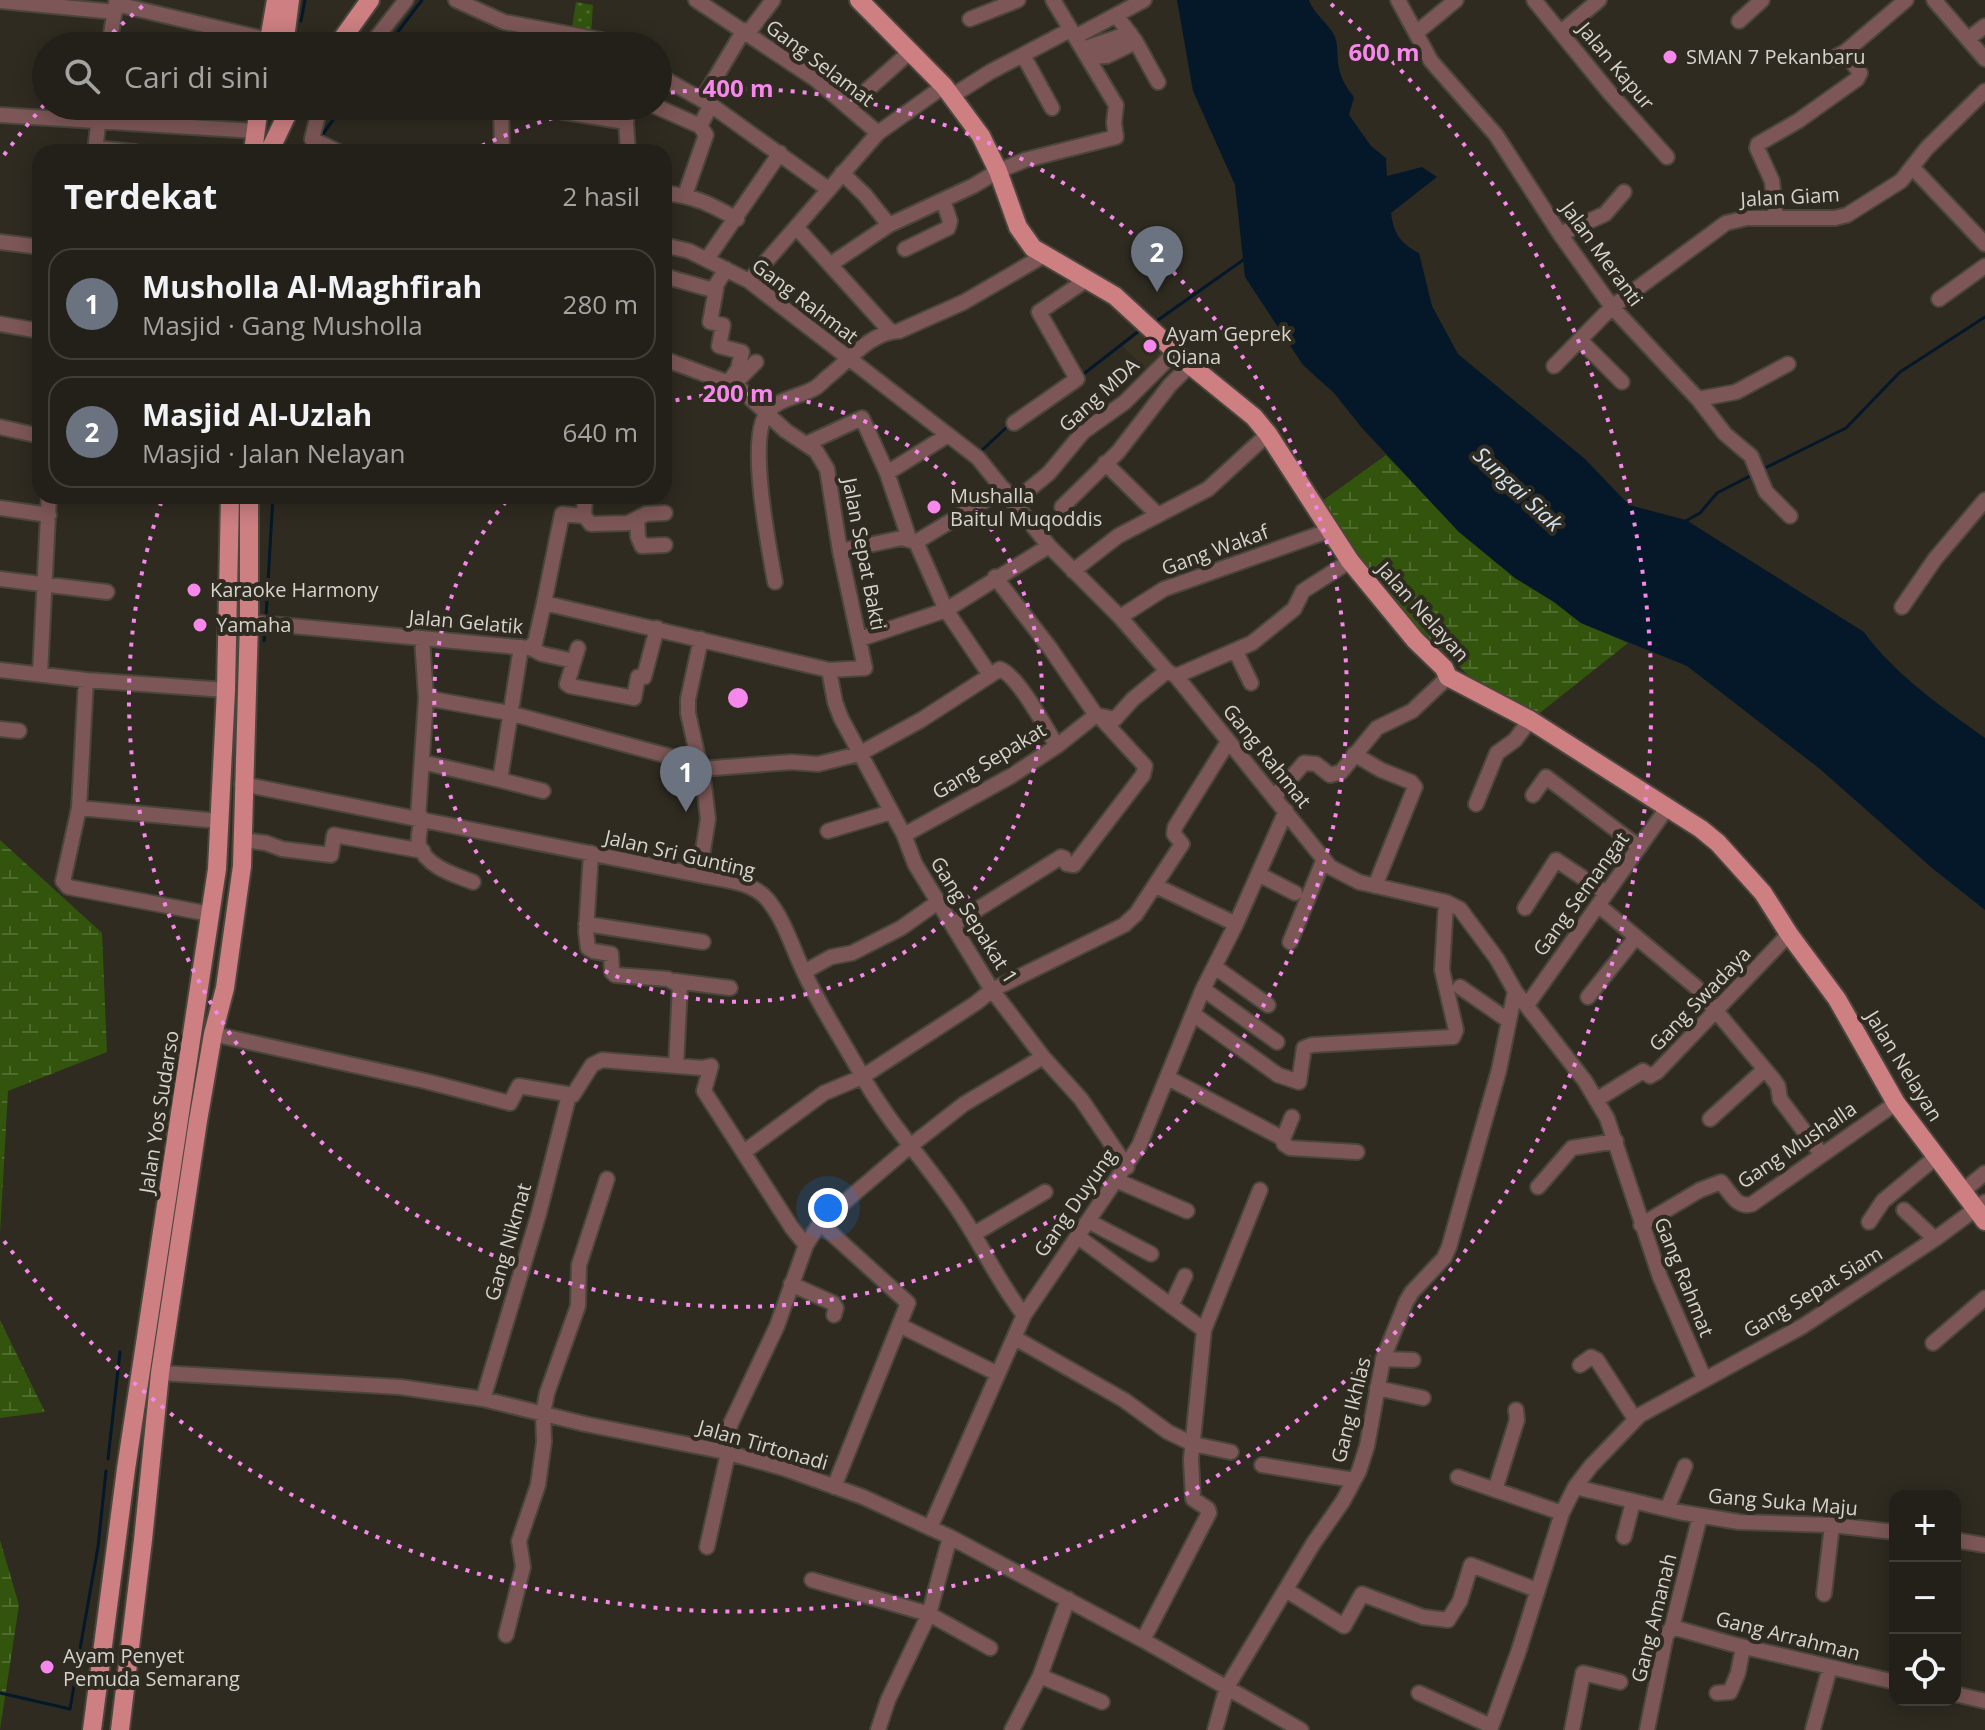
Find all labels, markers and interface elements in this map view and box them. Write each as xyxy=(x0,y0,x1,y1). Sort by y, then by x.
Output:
street label: Gang Selamat xyxy=(761,13,880,112)
street label: Jalan Kapur xyxy=(1571,15,1661,115)
search box xyxy=(32,32,672,120)
text: 600 m xyxy=(1349,35,1419,68)
place label: SMAN 7 Pekanbaru xyxy=(1686,43,1865,70)
marker: SMAN 7 Pekanbaru xyxy=(1661,48,1679,66)
icon: search xyxy=(60,54,104,98)
text: Cari di sini xyxy=(124,56,269,97)
text: 400 m xyxy=(703,71,773,104)
text: Terdekat xyxy=(64,173,217,219)
text: 2 hasil xyxy=(562,178,640,214)
street label: Jalan Giam xyxy=(1738,180,1840,213)
street label: Jalan Meranti xyxy=(1554,194,1649,311)
pin: 2 xyxy=(1131,226,1183,292)
street label: Gang Rahmat xyxy=(747,252,864,349)
text: Musholla Al-Maghfirah xyxy=(142,266,482,307)
text: 1 xyxy=(85,286,99,322)
text: 280 m xyxy=(563,286,638,322)
text: Masjid · Gang Musholla xyxy=(142,307,423,343)
place label: Ayam Geprek Qiana xyxy=(1166,320,1292,370)
marker: Ayam Geprek Qiana xyxy=(1141,337,1159,355)
street label: Gang MDA xyxy=(1053,351,1145,438)
text: 200 m xyxy=(703,376,773,409)
text: Masjid Al-Uzlah xyxy=(142,394,372,435)
text: 2 xyxy=(85,414,99,450)
text: 640 m xyxy=(563,414,638,450)
text: Masjid · Jalan Nelayan xyxy=(142,435,405,471)
water label: Sungai Siak xyxy=(1468,439,1571,538)
street label: Jalan Sepat Bakti xyxy=(836,473,893,632)
place label: Mushalla Baitul Muqoddis xyxy=(950,482,1102,532)
marker: Mushalla Baitul Muqoddis xyxy=(925,498,943,516)
street label: Gang Wakaf xyxy=(1158,517,1273,581)
street label: Jalan Nelayan xyxy=(1370,554,1476,668)
place label: Karaoke Harmony xyxy=(210,576,379,603)
marker: Karaoke Harmony xyxy=(185,581,203,599)
street label: Jalan Gelatik xyxy=(406,603,525,640)
place label: Yamaha xyxy=(216,611,291,638)
marker: Yamaha xyxy=(191,616,209,634)
centre of rings xyxy=(724,684,752,712)
street label: Gang Rahmat xyxy=(1217,698,1318,813)
street label: Gang Sepakat xyxy=(927,716,1051,805)
pin: 1 xyxy=(660,746,712,812)
street label: Jalan Sri Gunting xyxy=(600,823,758,884)
street label: Gang Semangat xyxy=(1526,826,1635,961)
street label: Gang Sepakat 1 xyxy=(925,851,1024,988)
street label: Gang Swadaya xyxy=(1643,940,1757,1057)
street label: Jalan Nelayan xyxy=(1859,1003,1949,1126)
street label: Jalan Yos Sudarso xyxy=(132,1029,185,1197)
street label: Gang Mushalla xyxy=(1732,1095,1862,1194)
street label: Gang Duyung xyxy=(1027,1143,1122,1262)
street label: Gang Nikmat xyxy=(478,1180,537,1304)
your location xyxy=(808,1188,848,1228)
street label: Gang Rahmat xyxy=(1648,1213,1721,1340)
street label: Gang Sepat Siam xyxy=(1738,1239,1887,1344)
street label: Gang Ikhlas xyxy=(1324,1354,1377,1466)
street label: Jalan Tirtonadi xyxy=(693,1412,831,1476)
street label: Gang Suka Maju xyxy=(1707,1481,1859,1522)
map controls xyxy=(1889,1490,1961,1706)
button: + xyxy=(1889,1490,1961,1562)
street label: Gang Amanah xyxy=(1624,1551,1683,1685)
button: − xyxy=(1889,1562,1961,1634)
street label: Gang Arrahman xyxy=(1713,1604,1863,1667)
button: locate xyxy=(1889,1634,1961,1706)
place label: Ayam Penyet Pemuda Semarang xyxy=(63,1642,240,1692)
marker: Ayam Penyet Pemuda Semarang xyxy=(38,1658,56,1676)

